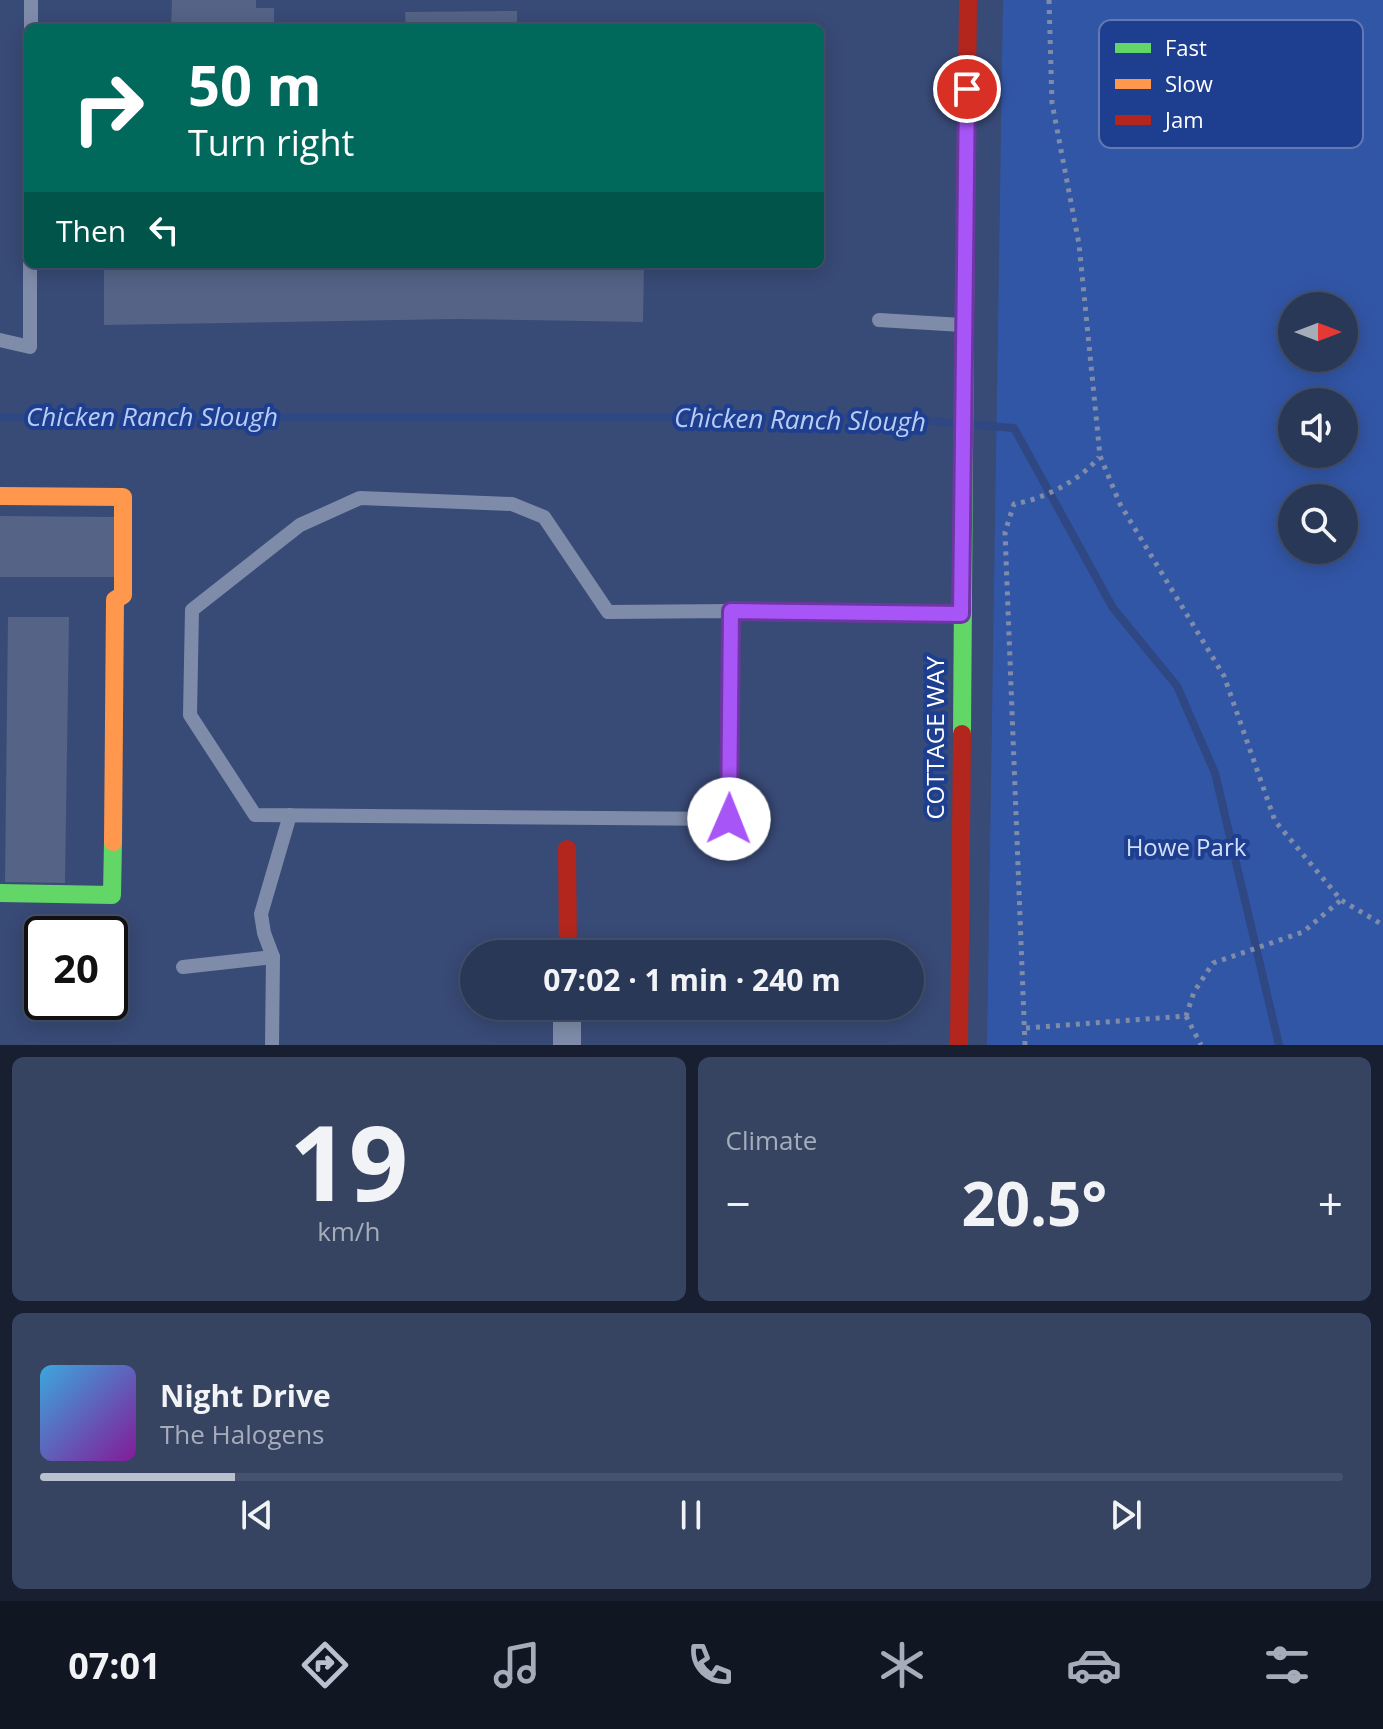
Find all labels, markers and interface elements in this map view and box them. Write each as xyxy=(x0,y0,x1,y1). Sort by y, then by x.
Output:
legend xyxy=(1099,20,1363,148)
text: Fast xyxy=(1165,32,1207,62)
text: 50 m xyxy=(188,46,322,122)
pin xyxy=(933,55,1001,123)
icon: right xyxy=(56,56,160,160)
icon: arrive xyxy=(945,67,989,111)
text: Slow xyxy=(1165,68,1213,98)
text: Jam xyxy=(1163,104,1204,134)
text: Turn right xyxy=(188,118,354,167)
icon: left xyxy=(142,208,186,252)
text: Then xyxy=(56,210,126,251)
north arrow xyxy=(1278,292,1358,372)
map controls xyxy=(1278,292,1358,564)
button: sound xyxy=(1278,388,1358,468)
water label: Chicken Ranch Slough xyxy=(26,398,278,434)
water label: Chicken Ranch Slough xyxy=(674,399,926,439)
button: search xyxy=(1278,484,1358,564)
street label: COTTAGE WAY xyxy=(918,656,951,820)
position arrow xyxy=(687,777,771,861)
park label: Howe Park xyxy=(1126,830,1247,863)
speed limit sign: 20 xyxy=(24,916,128,1020)
text: 07:02 · 1 min · 240 m xyxy=(543,959,841,1000)
text: 19 xyxy=(289,1090,408,1231)
text: Climate xyxy=(726,1122,817,1158)
text: 20.5° xyxy=(961,1162,1107,1244)
text: − xyxy=(726,1173,751,1233)
text: + xyxy=(1318,1173,1343,1233)
text: km/h xyxy=(317,1213,380,1249)
text: Night Drive xyxy=(160,1375,331,1416)
text: The Halogens xyxy=(160,1416,325,1452)
icon: previous xyxy=(235,1493,279,1537)
icon: pause xyxy=(669,1493,713,1537)
icon: next xyxy=(1104,1493,1148,1537)
icon: directions xyxy=(297,1637,353,1693)
icon: music xyxy=(489,1637,545,1693)
icon: phone xyxy=(682,1637,738,1693)
icon: climate xyxy=(874,1637,930,1693)
icon: car xyxy=(1066,1637,1122,1693)
icon: filters xyxy=(1259,1637,1315,1693)
text: 07:01 xyxy=(68,1641,161,1690)

